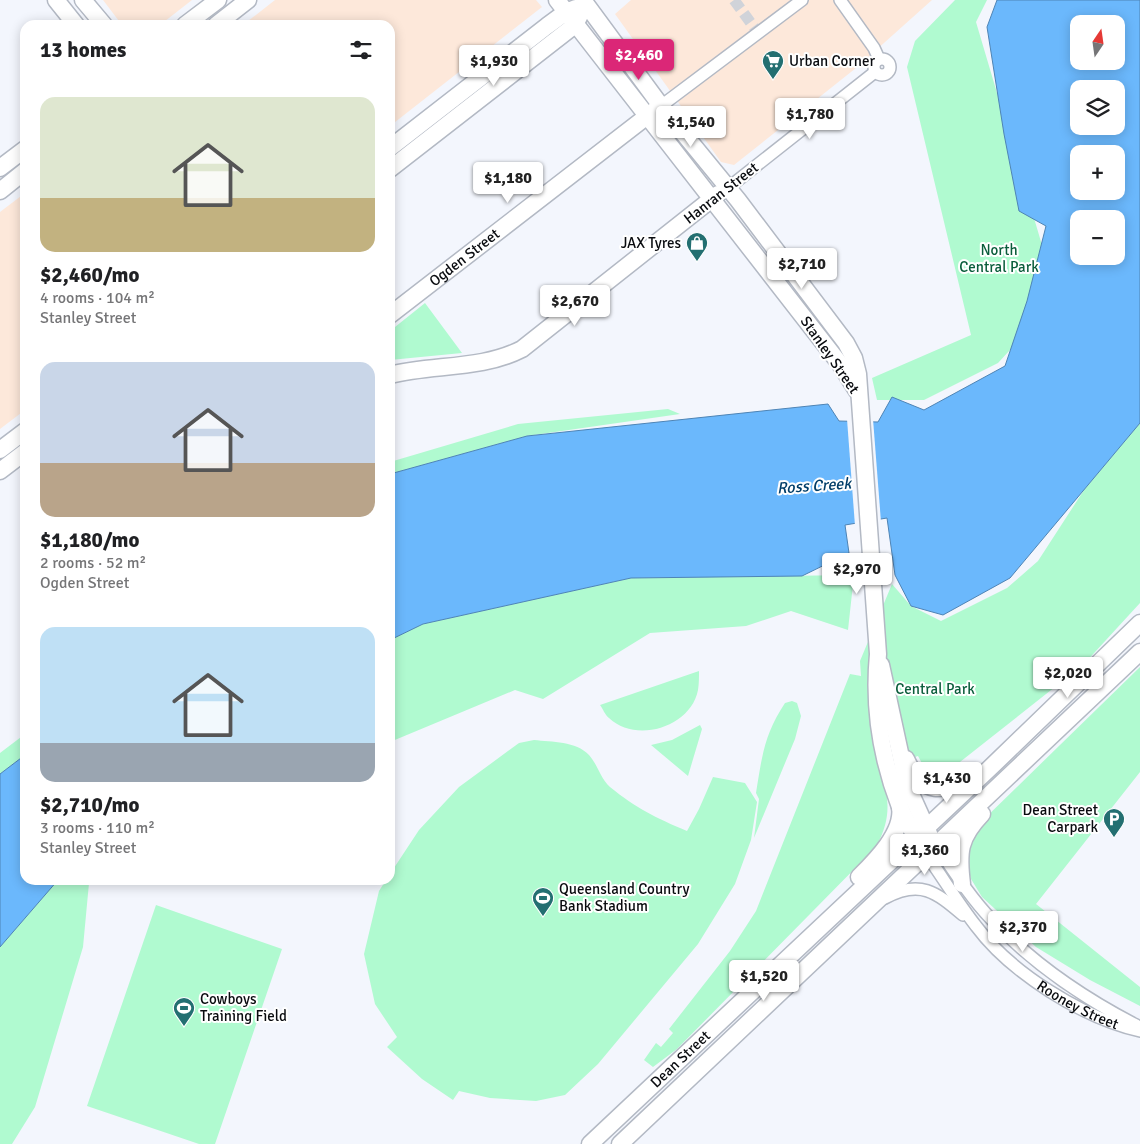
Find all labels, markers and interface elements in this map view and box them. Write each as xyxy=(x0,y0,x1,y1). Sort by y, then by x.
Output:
north arrow xyxy=(1070,15,1125,70)
map controls xyxy=(1070,15,1125,265)
icon: filters xyxy=(347,36,375,64)
text: 13 homes xyxy=(40,37,126,63)
pin: $2,460 xyxy=(598,38,680,81)
pin: $1,930 xyxy=(453,44,535,87)
text: $2,460 xyxy=(615,45,663,65)
supermarket icon: Urban Corner xyxy=(761,49,785,80)
text: $1,930 xyxy=(470,51,518,71)
place label: Urban Corner xyxy=(789,52,876,70)
button: layers xyxy=(1070,80,1125,135)
pin: $1,780 xyxy=(769,98,851,140)
text: $1,780 xyxy=(786,104,834,124)
pin: $1,540 xyxy=(650,106,732,148)
text: $1,540 xyxy=(667,112,715,132)
icon: home xyxy=(163,130,253,220)
button: + xyxy=(1070,145,1125,200)
street label: Hanran Street xyxy=(680,158,762,228)
pin: $1,180 xyxy=(467,162,549,204)
text: $1,180 xyxy=(484,168,532,188)
button: − xyxy=(1070,210,1125,265)
street label: Ogden Street xyxy=(426,225,503,290)
shop icon: JAX Tyres xyxy=(685,231,709,262)
place label: JAX Tyres xyxy=(621,234,681,252)
park label: North Central Park xyxy=(959,241,1039,276)
pin: $2,710 xyxy=(761,248,843,290)
text: $2,710 xyxy=(778,254,826,274)
text: $2,460/mo xyxy=(40,262,139,288)
pin: $2,670 xyxy=(534,284,616,327)
text: 4 rooms · 104 m² xyxy=(40,288,155,308)
text: $2,670 xyxy=(551,291,599,311)
text: Stanley Street xyxy=(40,308,136,328)
street label: Stanley Street xyxy=(797,313,863,397)
icon: home xyxy=(163,395,253,485)
water label: Ross Creek xyxy=(776,473,854,499)
text: $1,180/mo xyxy=(40,527,139,553)
pin: $2,970 xyxy=(816,552,898,595)
text: 2 rooms · 52 m² xyxy=(40,553,146,573)
text: $2,970 xyxy=(833,559,881,579)
text: Ogden Street xyxy=(40,573,129,593)
pin: $2,020 xyxy=(1027,656,1109,699)
icon: home xyxy=(163,660,253,750)
text: $2,020 xyxy=(1044,663,1092,683)
park label: Central Park xyxy=(895,680,975,698)
pin: $1,430 xyxy=(906,762,988,804)
text: $1,430 xyxy=(923,768,971,788)
text: $2,710/mo xyxy=(40,792,139,818)
place label: Dean Street Carpark xyxy=(1023,801,1098,836)
parking icon: Dean Street Carpark xyxy=(1102,807,1126,838)
text: 3 rooms · 110 m² xyxy=(40,818,155,838)
pin: $1,360 xyxy=(884,834,966,876)
text: Stanley Street xyxy=(40,838,136,858)
text: $1,360 xyxy=(901,840,949,860)
place label: Queensland Country Bank Stadium xyxy=(559,880,689,915)
sports icon: Queensland Country Bank Stadium xyxy=(531,886,555,917)
pin: $2,370 xyxy=(982,910,1064,953)
text: $2,370 xyxy=(999,917,1047,937)
pin: $1,520 xyxy=(723,960,805,1002)
text: $1,520 xyxy=(740,966,788,986)
street label: Rooney Street xyxy=(1034,976,1121,1033)
place label: Cowboys Training Field xyxy=(200,990,287,1025)
sports icon: Cowboys Training Field xyxy=(172,996,196,1027)
street label: Dean Street xyxy=(647,1027,714,1091)

